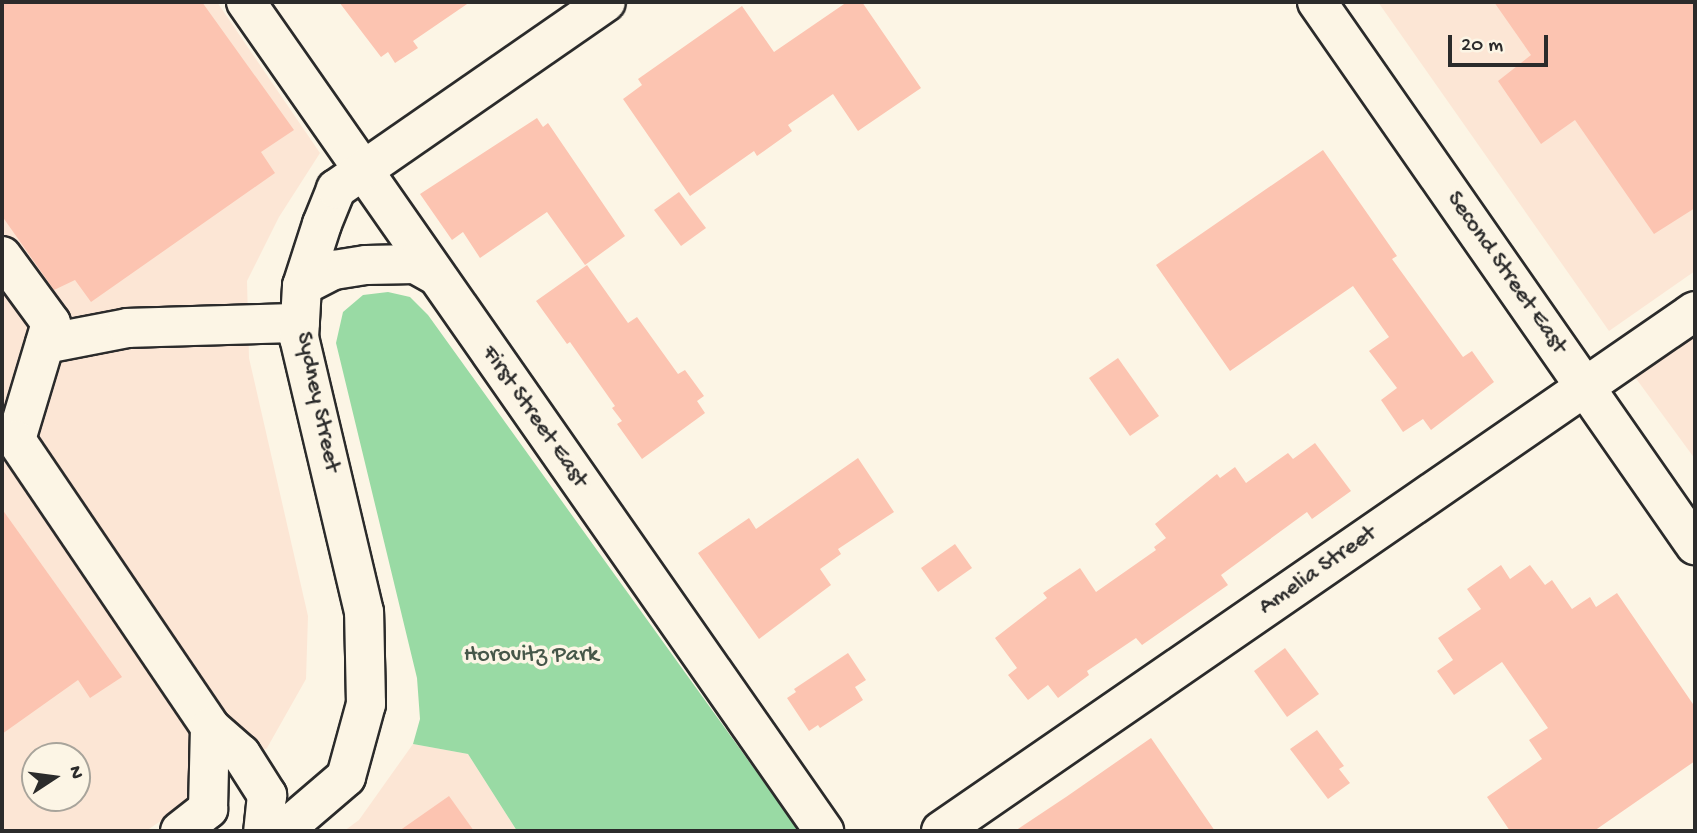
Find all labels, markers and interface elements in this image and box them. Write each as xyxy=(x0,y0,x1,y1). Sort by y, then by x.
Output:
scale bar xyxy=(1452,21,1552,65)
text: 20 m xyxy=(1461,34,1503,59)
street label: Second Street East xyxy=(1439,186,1573,360)
street label: Sydney Street xyxy=(288,329,346,475)
street label: First Street East xyxy=(474,340,594,494)
street label: Amelia Street xyxy=(1254,520,1382,622)
park label: Horovitz Park xyxy=(464,642,598,670)
north arrow xyxy=(21,742,91,812)
text: N xyxy=(62,764,88,781)

